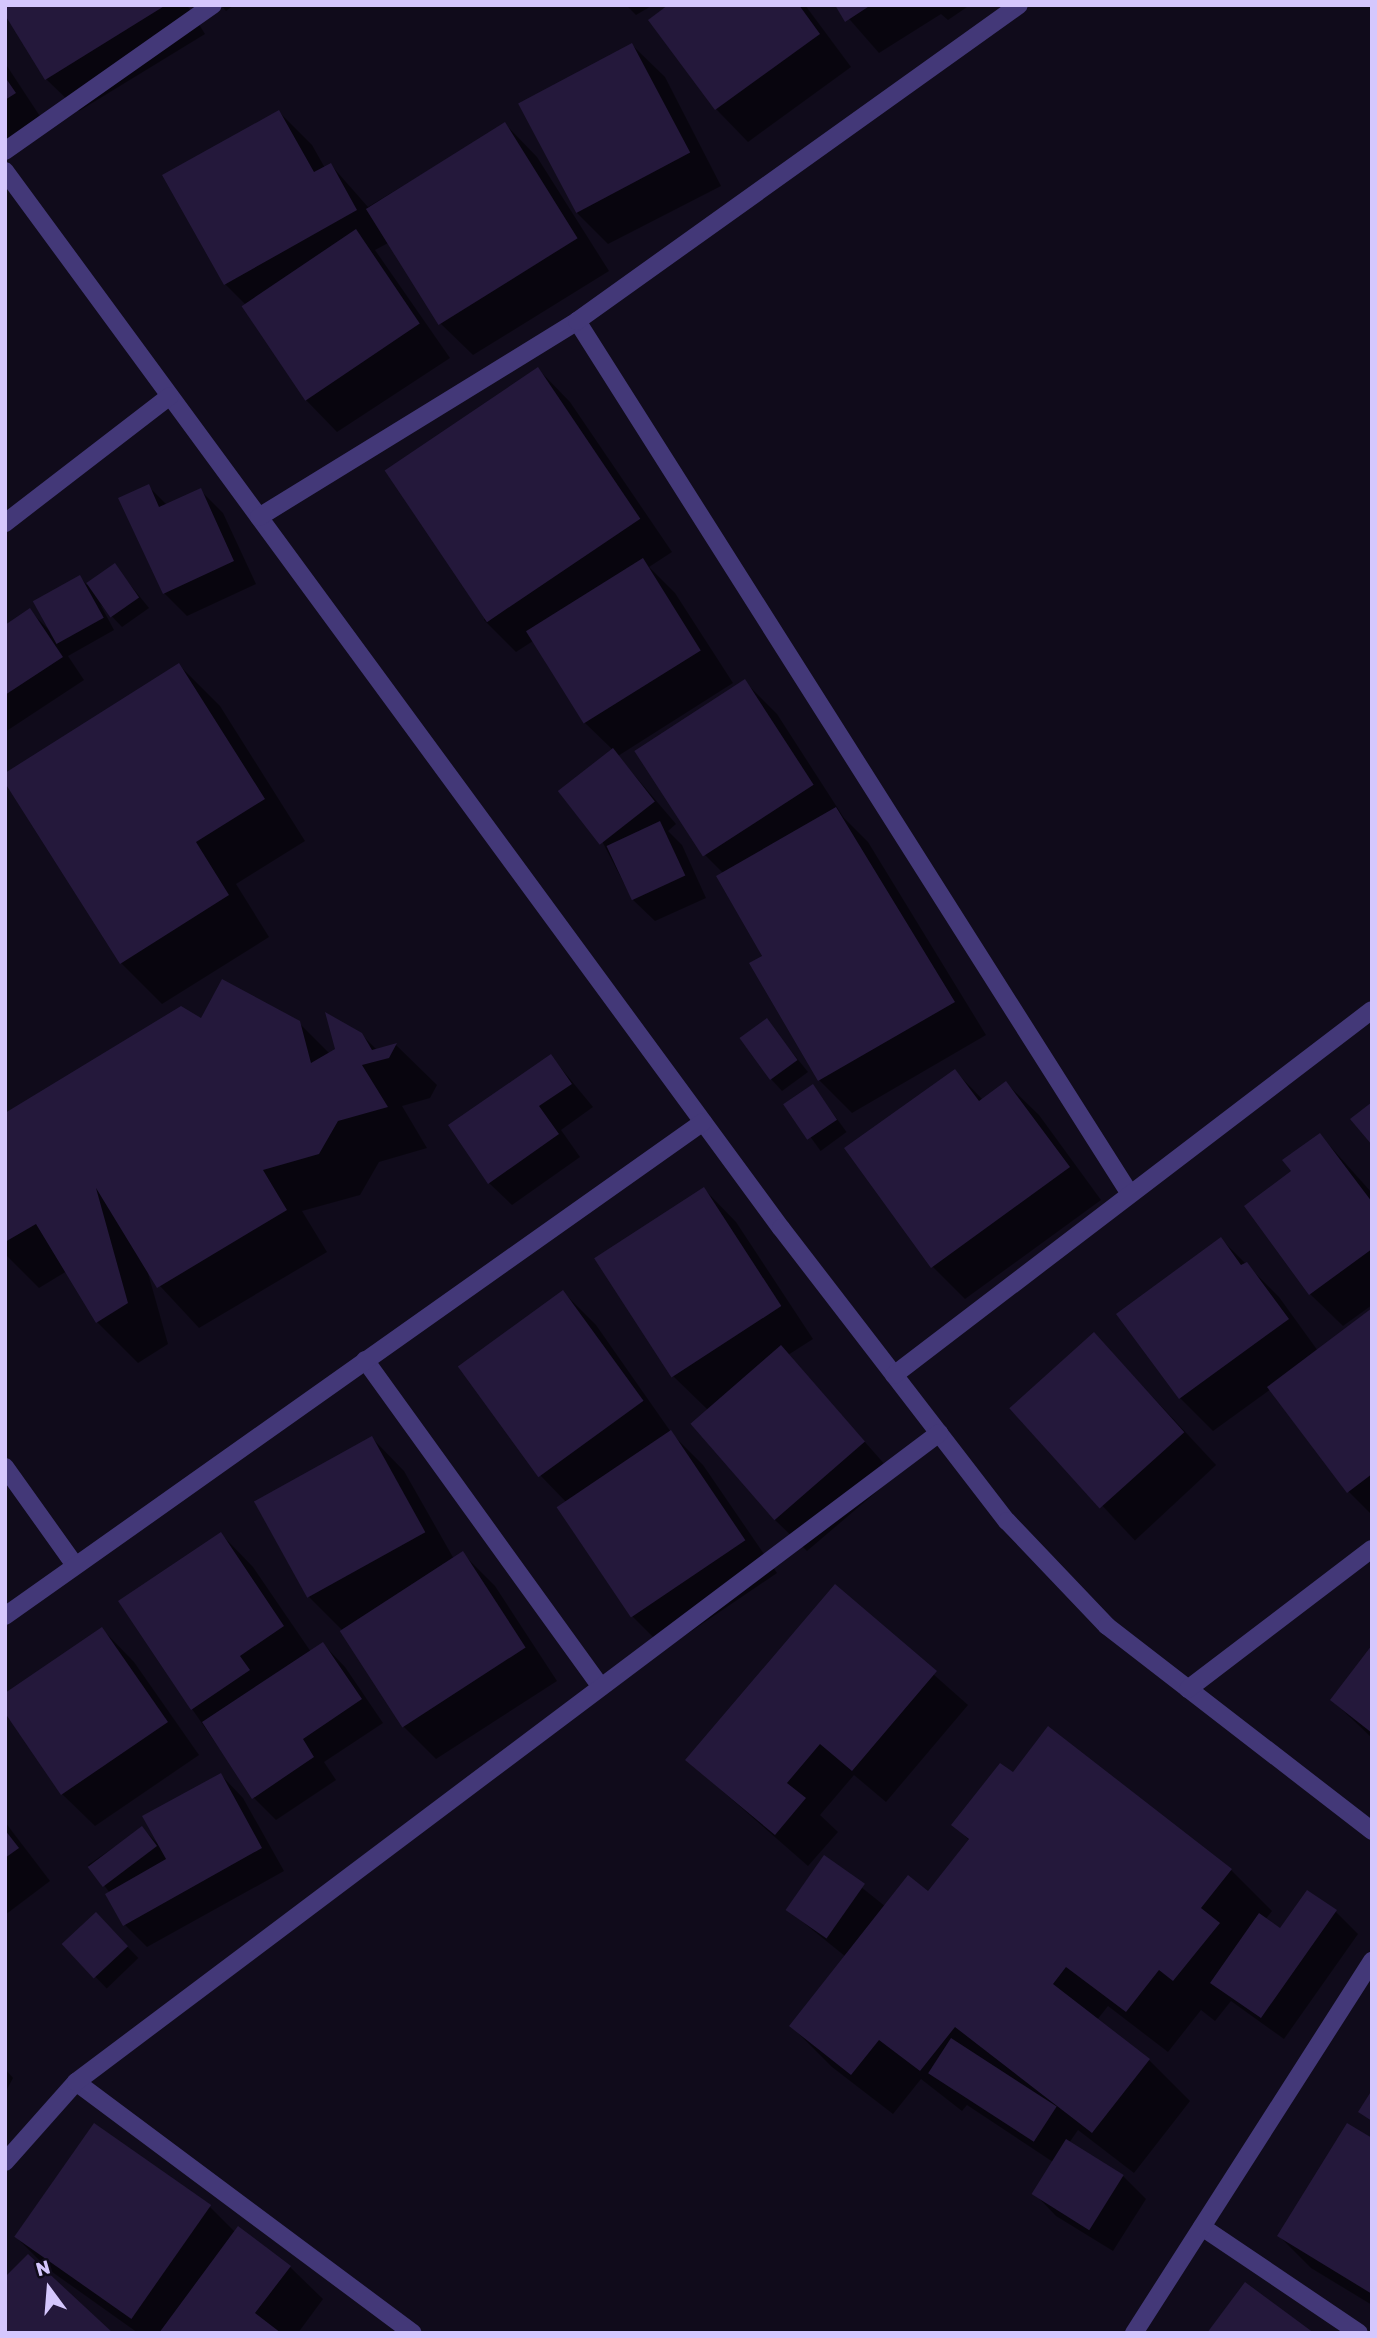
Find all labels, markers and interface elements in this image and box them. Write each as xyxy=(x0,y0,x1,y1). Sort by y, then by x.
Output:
north arrow xyxy=(14,2254,84,2324)
text: N xyxy=(33,2255,53,2281)

